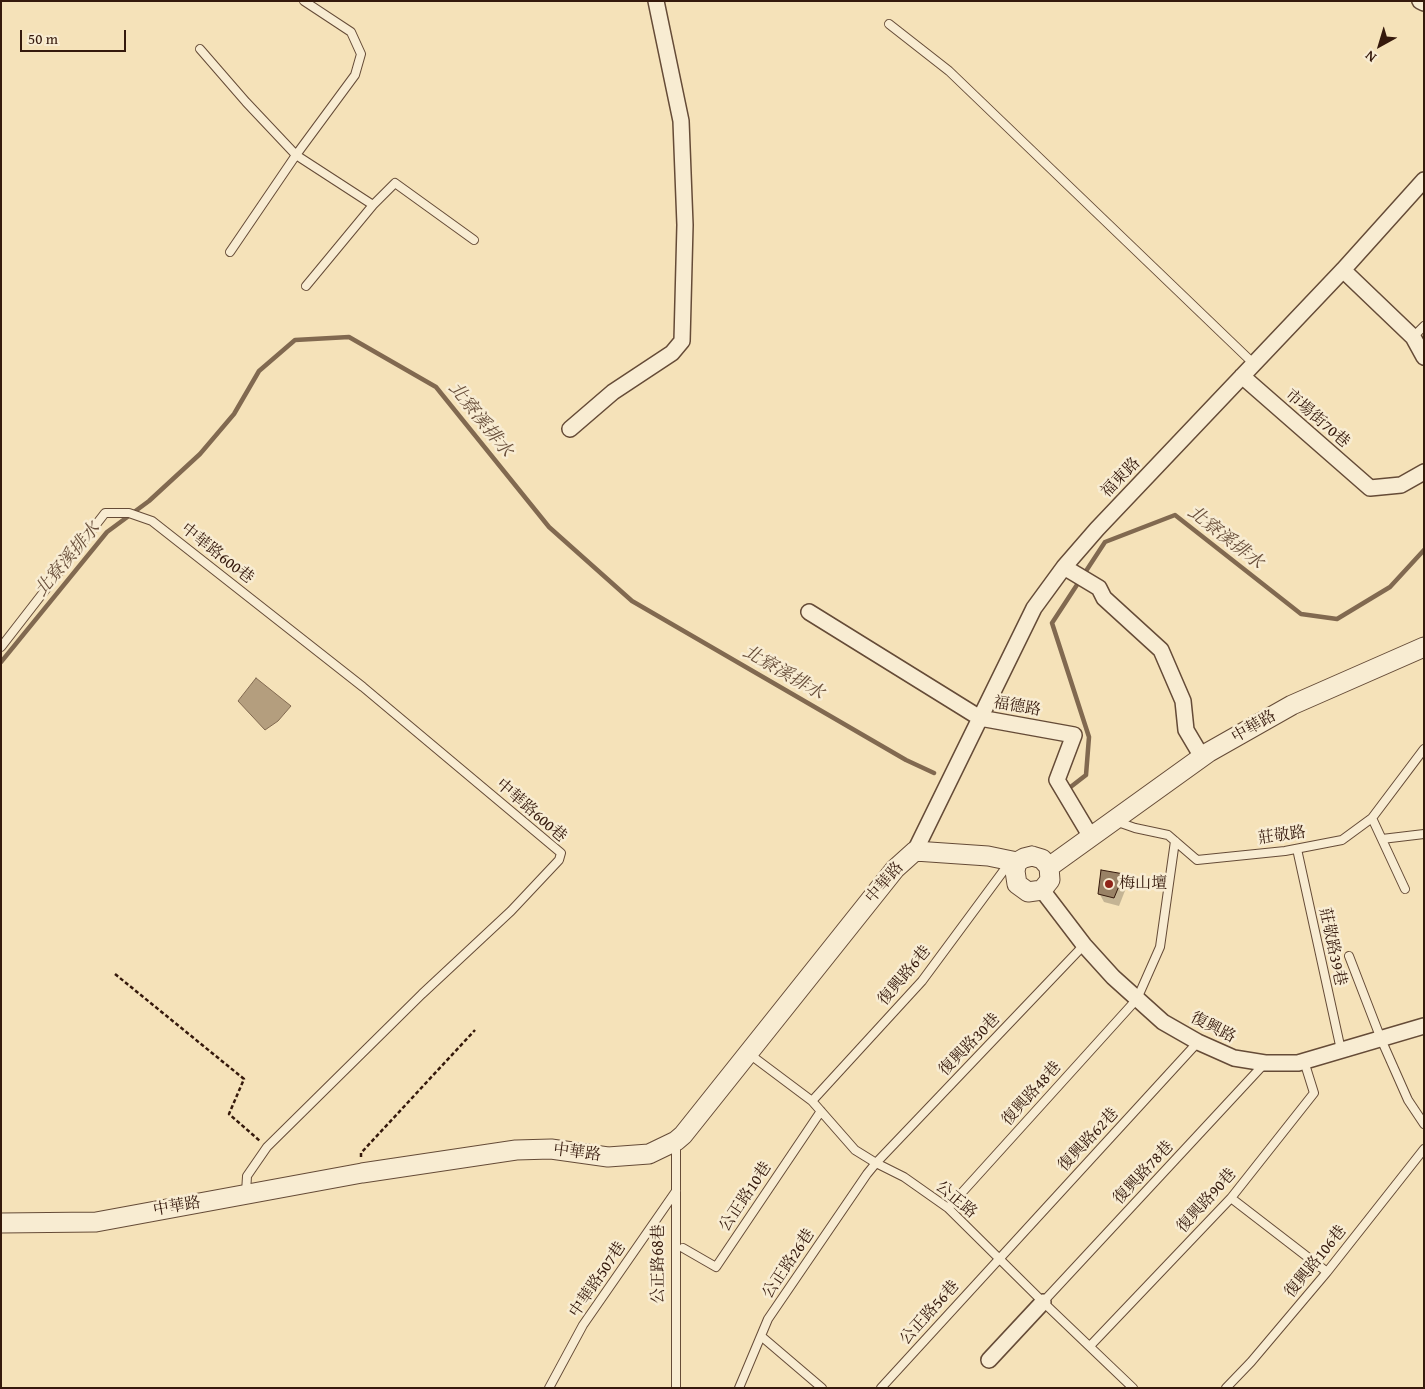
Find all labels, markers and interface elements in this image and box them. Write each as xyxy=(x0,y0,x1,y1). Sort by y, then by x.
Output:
scale bar xyxy=(22,20,129,52)
north arrow xyxy=(1355,20,1405,70)
text: 50 m xyxy=(28,28,58,49)
text: N xyxy=(1361,46,1380,67)
water label: 北寮溪排水 xyxy=(443,378,517,462)
street label: 市場街70巷 xyxy=(1281,386,1353,452)
street label: 福東路 xyxy=(1097,454,1145,502)
water label: 北寮溪排水 xyxy=(1183,502,1267,574)
water label: 北寮溪排水 xyxy=(31,519,105,601)
street label: 中華路600巷 xyxy=(177,520,257,588)
water label: 北寮溪排水 xyxy=(739,641,827,705)
street label: 福德路 xyxy=(992,693,1042,721)
street label: 中華路 xyxy=(1228,707,1280,747)
street label: 中華路600巷 xyxy=(492,775,570,847)
street label: 莊敬路 xyxy=(1257,823,1307,849)
street label: 中華路 xyxy=(862,859,908,907)
place label: 梅山壇 xyxy=(1119,874,1167,894)
marker: 梅山壇 xyxy=(1103,878,1115,890)
street label: 莊敬路39巷 xyxy=(1314,906,1350,988)
street label: 復興路6巷 xyxy=(875,942,935,1010)
street label: 復興路 xyxy=(1187,1009,1239,1047)
street label: 復興路30巷 xyxy=(936,1010,1004,1080)
street label: 復興路48巷 xyxy=(998,1058,1066,1130)
street label: 復興路62巷 xyxy=(1055,1104,1123,1176)
street label: 復興路78巷 xyxy=(1110,1137,1178,1209)
street label: 中華路 xyxy=(552,1141,602,1165)
street label: 公正路10巷 xyxy=(716,1159,776,1235)
street label: 復興路90巷 xyxy=(1173,1165,1241,1237)
street label: 公正路 xyxy=(931,1177,981,1223)
street label: 中華路 xyxy=(152,1193,202,1221)
street label: 復興路106巷 xyxy=(1281,1222,1351,1302)
street label: 公正路68巷 xyxy=(649,1224,669,1304)
street label: 公正路26巷 xyxy=(759,1226,819,1302)
street label: 中華路507巷 xyxy=(566,1239,630,1321)
street label: 公正路56巷 xyxy=(896,1277,964,1349)

